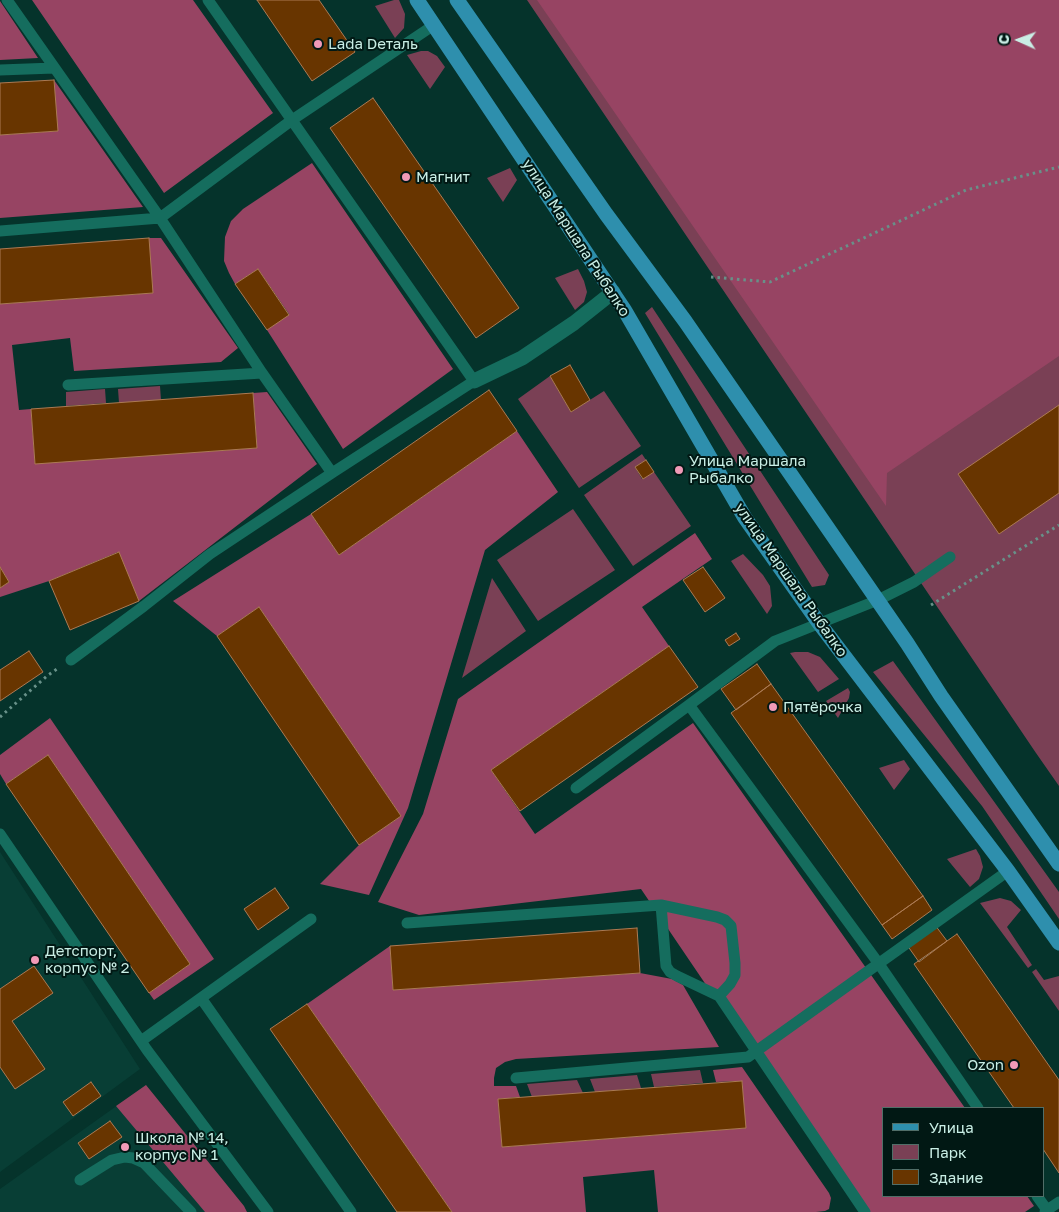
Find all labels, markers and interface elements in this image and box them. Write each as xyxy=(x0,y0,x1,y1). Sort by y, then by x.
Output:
north arrow xyxy=(994,15,1044,65)
text: С xyxy=(995,34,1012,45)
place label: Lada Dеталь xyxy=(328,35,418,53)
marker: Lada Dеталь xyxy=(312,38,324,50)
street label: улица Маршала Рыбалко xyxy=(518,156,634,320)
place label: Магнит xyxy=(416,168,470,186)
marker: Магнит xyxy=(400,171,412,183)
place label: Улица Маршала Рыбалко xyxy=(689,452,806,487)
marker: Улица Маршала Рыбалко xyxy=(673,464,685,476)
street label: улица Маршала Рыбалко xyxy=(731,499,851,661)
place label: Пятёрочка xyxy=(783,698,862,716)
marker: Пятёрочка xyxy=(767,701,779,713)
place label: Детспорт, корпус № 2 xyxy=(45,942,129,977)
marker: Детспорт, корпус № 2 xyxy=(29,954,41,966)
place label: Ozon xyxy=(967,1056,1004,1074)
marker: Ozon xyxy=(1008,1059,1020,1071)
legend xyxy=(882,1107,1044,1197)
text: Улица xyxy=(929,1118,974,1136)
place label: Школа № 14, корпус № 1 xyxy=(135,1129,229,1164)
marker: Школа № 14, корпус № 1 xyxy=(119,1141,131,1153)
text: Парк xyxy=(929,1143,967,1161)
text: Здание xyxy=(929,1168,983,1186)

